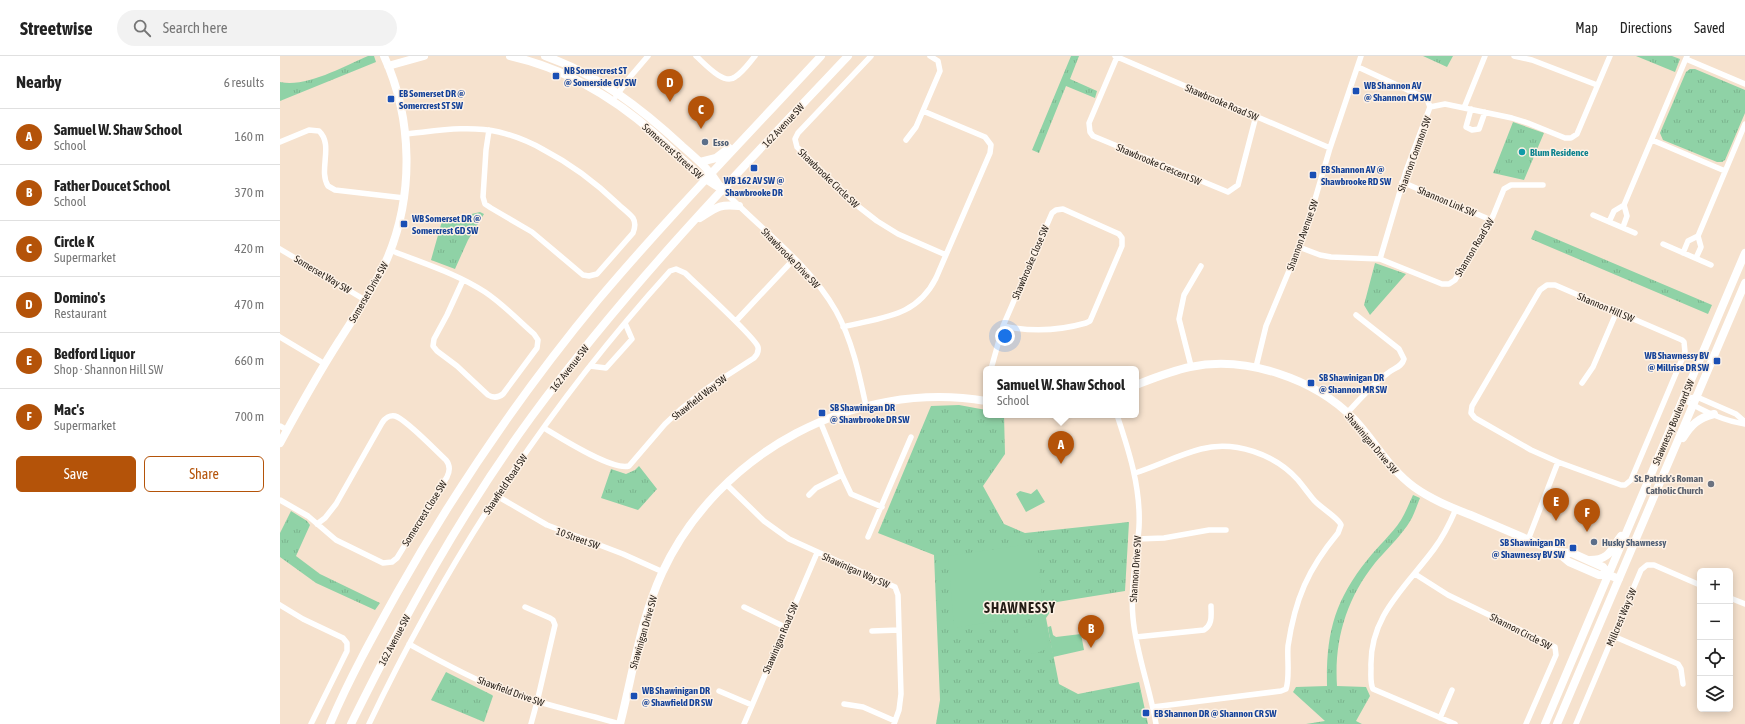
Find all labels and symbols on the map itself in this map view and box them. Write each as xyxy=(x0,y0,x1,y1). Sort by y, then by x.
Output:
place label: NB Somercrest ST @ Somerside GV SW xyxy=(564,65,637,88)
pin: D xyxy=(657,69,683,102)
marker: NB Somercrest ST @ Somerside GV SW xyxy=(551,71,561,81)
place label: WB Shannon AV @ Shannon CM SW xyxy=(1363,80,1432,103)
street label: Shawbrooke Road SW xyxy=(1183,82,1261,123)
marker: WB Shannon AV @ Shannon CM SW xyxy=(1351,86,1361,96)
place label: EB Somerset DR @ Somercrest ST SW xyxy=(399,88,465,111)
marker: EB Somerset DR @ Somercrest ST SW xyxy=(386,94,396,104)
pin: C xyxy=(688,96,714,129)
street label: 162 Avenue SW xyxy=(760,101,807,150)
street label: Shannon Common SW xyxy=(1396,114,1434,194)
street label: Somercrest Street SW xyxy=(640,121,706,182)
marker: Esso xyxy=(700,137,710,147)
place label: Esso xyxy=(713,137,729,148)
street label: Shawbrooke Crescent SW xyxy=(1115,142,1204,188)
street label: Shawbrooke Circle SW xyxy=(796,147,862,211)
marker: Blum Residence xyxy=(1517,147,1527,157)
place label: Blum Residence xyxy=(1530,147,1589,158)
marker: WB 162 AV SW @ Shawbrooke DR xyxy=(749,163,759,173)
place label: EB Shannon AV @ Shawbrooke RD SW xyxy=(1321,164,1392,187)
marker: EB Shannon AV @ Shawbrooke RD SW xyxy=(1308,170,1318,180)
place label: WB 162 AV SW @ Shawbrooke DR xyxy=(723,175,784,198)
street label: Shannon Link SW xyxy=(1416,184,1478,219)
street label: Shannon Avenue SW xyxy=(1285,197,1321,272)
place label: WB Somerset DR @ Somercrest GD SW xyxy=(411,213,481,236)
street label: Shannon Road SW xyxy=(1453,215,1497,278)
marker: WB Somerset DR @ Somercrest GD SW xyxy=(399,219,409,229)
street label: Shawbrooke Close SW xyxy=(1010,223,1051,301)
street label: Shawbrooke Drive SW xyxy=(759,226,823,291)
street label: Somerset Way SW xyxy=(292,253,354,296)
street label: Somerset Drive SW xyxy=(347,259,391,325)
street label: Shannon Hill SW xyxy=(1576,291,1637,325)
your location xyxy=(995,326,1015,346)
street label: 162 Avenue SW xyxy=(548,342,591,394)
place label: WB Shawnessy BV @ Millrise DR SW xyxy=(1643,350,1710,373)
marker: WB Shawnessy BV @ Millrise DR SW xyxy=(1712,356,1722,366)
street label: Shawfield Way SW xyxy=(670,372,729,422)
place label: SB Shawinigan DR @ Shannon MR SW xyxy=(1319,372,1388,395)
street label: Shawnessy Boulevard SW xyxy=(1650,377,1697,467)
marker: SB Shawinigan DR @ Shannon MR SW xyxy=(1306,378,1316,388)
place label: SB Shawinigan DR @ Shawbrooke DR SW xyxy=(830,402,910,425)
marker: SB Shawinigan DR @ Shawbrooke DR SW xyxy=(817,408,827,418)
street label: Shawinigan Drive SW xyxy=(1343,411,1401,477)
pin: A xyxy=(1048,431,1074,464)
street label: Shawfield Road SW xyxy=(481,452,530,516)
place label: St. Patrick's Roman Catholic Church xyxy=(1634,473,1703,496)
street label: Somercrest Close SW xyxy=(400,478,449,548)
marker: St. Patrick's Roman Catholic Church xyxy=(1706,479,1716,489)
pin: E xyxy=(1543,488,1569,521)
pin: F xyxy=(1574,499,1600,532)
street label: 10 Street SW xyxy=(555,526,602,552)
street label: Shannon Drive SW xyxy=(1128,535,1143,603)
place label: SB Shawinigan DR @ Shawnessy BV SW xyxy=(1492,537,1566,560)
marker: Husky Shawnessy xyxy=(1589,537,1599,547)
place label: Husky Shawnessy xyxy=(1602,537,1667,548)
marker: SB Shawinigan DR @ Shawnessy BV SW xyxy=(1568,543,1578,553)
street label: Shawinigan Way SW xyxy=(820,551,892,591)
street label: Millcrest Way SW xyxy=(1604,586,1639,648)
street label: Shawinigan Drive SW xyxy=(628,593,659,670)
street label: Shawinigan Road SW xyxy=(761,600,801,675)
district label: SHAWNESSY xyxy=(984,600,1056,616)
street label: Shannon Circle SW xyxy=(1488,611,1554,652)
street label: 162 Avenue SW xyxy=(376,612,413,668)
pin: B xyxy=(1078,615,1104,648)
street label: Shawfield Drive SW xyxy=(476,674,546,709)
place label: WB Shawinigan DR @ Shawfield DR SW xyxy=(641,685,713,708)
marker: WB Shawinigan DR @ Shawfield DR SW xyxy=(629,691,639,701)
marker: EB Shannon DR @ Shannon CR SW xyxy=(1141,708,1151,718)
place label: EB Shannon DR @ Shannon CR SW xyxy=(1154,708,1277,719)

